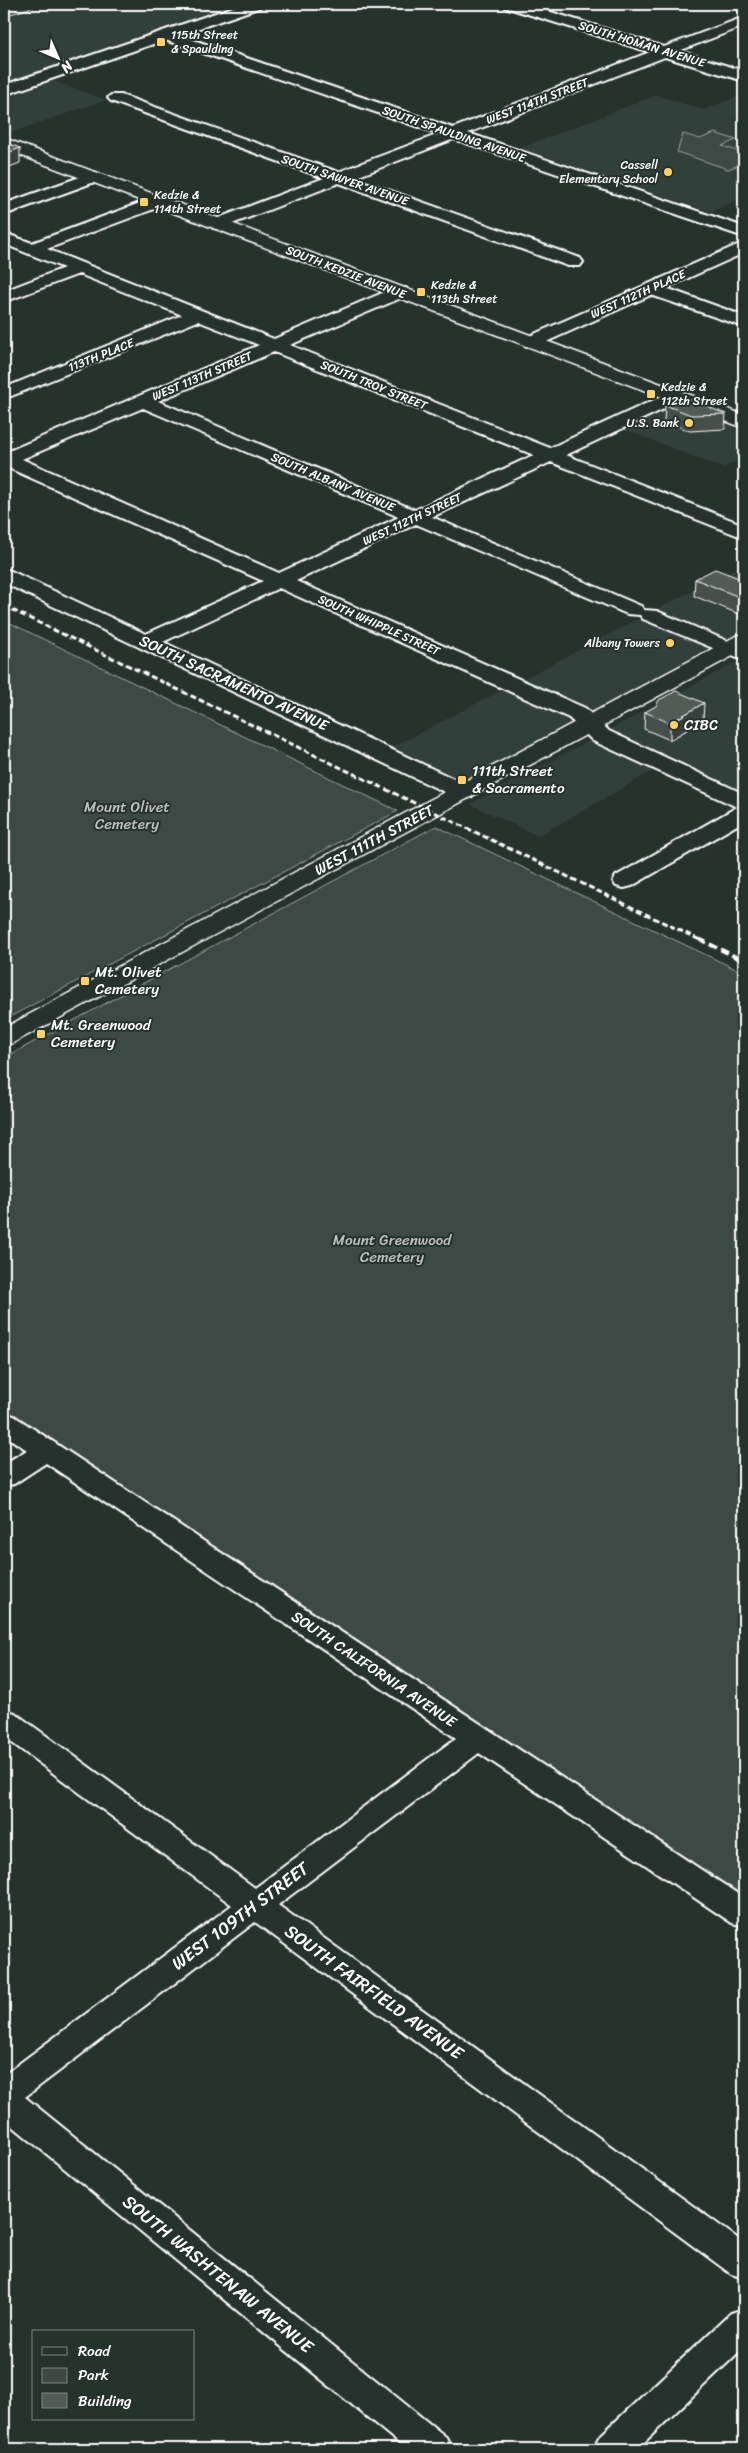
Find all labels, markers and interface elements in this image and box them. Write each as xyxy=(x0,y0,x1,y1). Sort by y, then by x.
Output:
street label: SOUTH HOMAN AVENUE xyxy=(576,14,709,74)
place label: 115th Street & Spaulding xyxy=(171,24,238,60)
north arrow xyxy=(32,32,82,82)
marker: 115th Street & Spaulding xyxy=(155,36,167,48)
text: N xyxy=(54,54,80,79)
street label: WEST 114TH STREET xyxy=(483,71,592,131)
street label: SOUTH SPAULDING AVENUE xyxy=(379,99,530,169)
street label: SOUTH SAWYER AVENUE xyxy=(278,148,413,213)
place label: Cassell Elementary School xyxy=(559,154,659,190)
marker: Cassell Elementary School xyxy=(662,166,674,178)
place label: Kedzie & 114th Street xyxy=(154,184,221,220)
marker: Kedzie & 114th Street xyxy=(138,196,150,208)
street label: SOUTH KEDZIE AVENUE xyxy=(283,239,411,306)
street label: WEST 112TH PLACE xyxy=(587,263,691,325)
place label: Kedzie & 113th Street xyxy=(431,274,497,310)
marker: Kedzie & 113th Street xyxy=(415,286,427,298)
street label: 113TH PLACE xyxy=(65,331,139,378)
street label: WEST 113TH STREET xyxy=(148,344,257,407)
street label: SOUTH TROY STREET xyxy=(317,354,432,417)
place label: Kedzie & 112th Street xyxy=(661,376,728,412)
marker: Kedzie & 112th Street xyxy=(645,388,657,400)
place label: U.S. Bank xyxy=(627,412,680,434)
marker: U.S. Bank xyxy=(683,417,695,429)
street label: SOUTH ALBANY AVENUE xyxy=(268,446,400,519)
street label: WEST 112TH STREET xyxy=(359,486,466,552)
street label: SOUTH WHIPPLE STREET xyxy=(314,588,445,662)
street label: SOUTH SACRAMENTO AVENUE xyxy=(135,628,335,739)
place label: Albany Towers xyxy=(583,632,660,654)
marker: Albany Towers xyxy=(664,637,676,649)
place label: CIBC xyxy=(684,712,718,738)
marker: CIBC xyxy=(668,719,680,731)
place label: 111th Street & Sacramento xyxy=(472,758,565,801)
marker: 111th Street & Sacramento xyxy=(456,774,468,786)
park label: Mount Olivet Cemetery xyxy=(84,794,170,837)
street label: WEST 111TH STREET xyxy=(309,797,440,883)
place label: Mt. Olivet Cemetery xyxy=(95,959,162,1002)
marker: Mt. Olivet Cemetery xyxy=(79,975,91,987)
place label: Mt. Greenwood Cemetery xyxy=(51,1012,152,1055)
marker: Mt. Greenwood Cemetery xyxy=(35,1028,47,1040)
park label: Mount Greenwood Cemetery xyxy=(333,1227,452,1270)
street label: SOUTH CALIFORNIA AVENUE xyxy=(286,1604,463,1735)
street label: WEST 109TH STREET xyxy=(164,1853,317,1979)
street label: SOUTH FAIRFIELD AVENUE xyxy=(277,1916,471,2069)
street label: SOUTH WASHTENAW AVENUE xyxy=(115,2186,322,2362)
legend xyxy=(32,2330,195,2420)
text: Road xyxy=(78,2338,111,2364)
text: Park xyxy=(78,2362,109,2388)
text: Building xyxy=(78,2388,132,2414)

